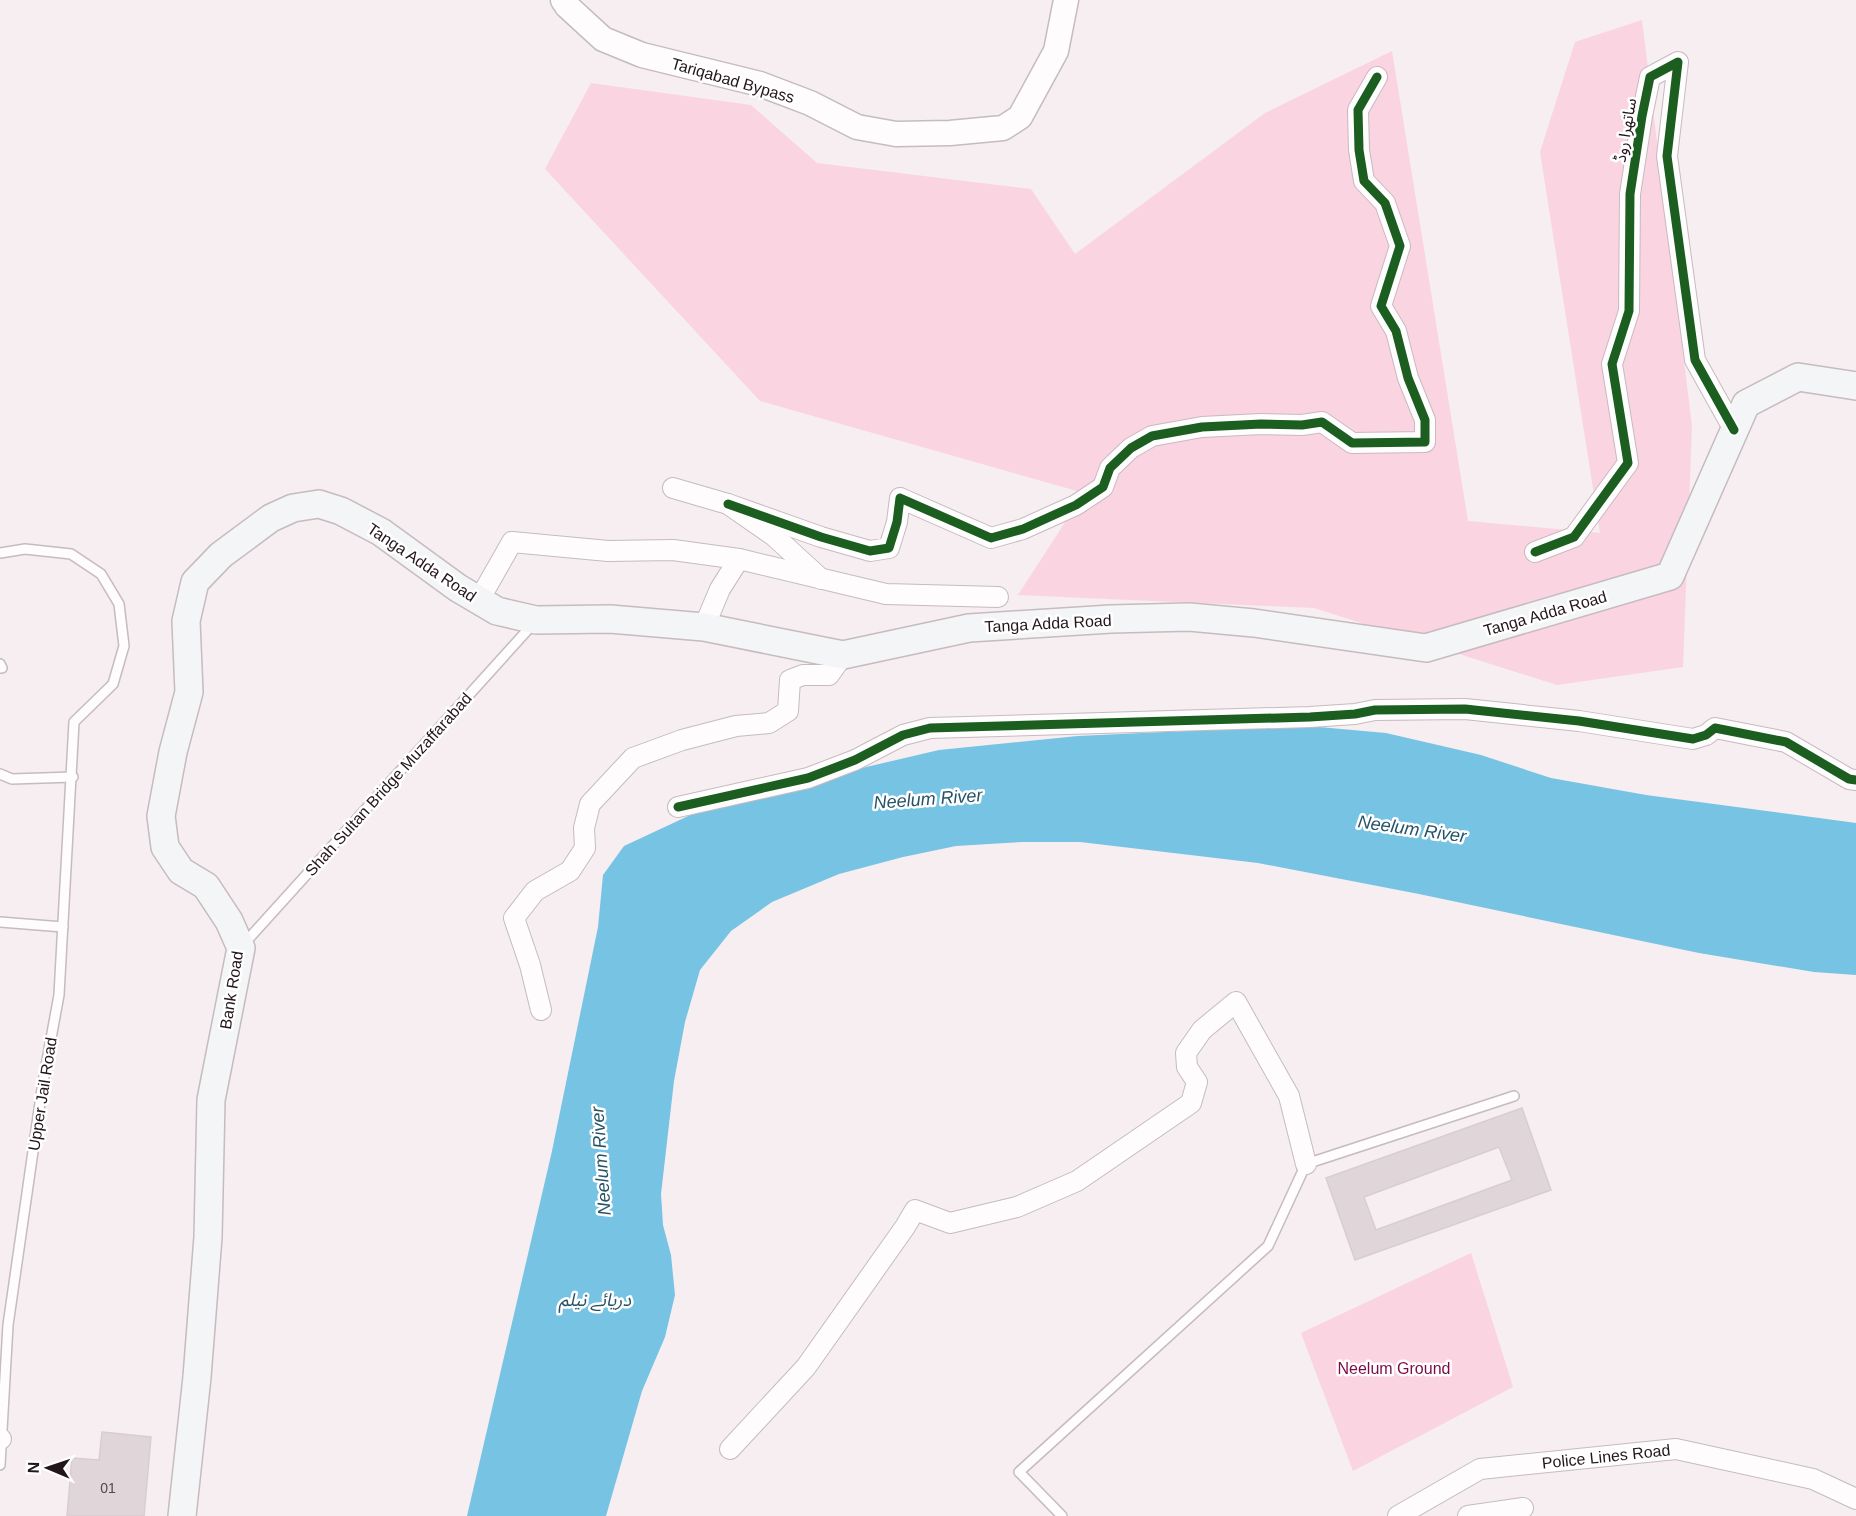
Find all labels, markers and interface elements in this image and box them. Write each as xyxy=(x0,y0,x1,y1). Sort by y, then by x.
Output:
street label: Tariqabad Bypass xyxy=(669,55,796,106)
street label: ساتھرا روڈ xyxy=(1611,97,1640,164)
street label: Tanga Adda Road xyxy=(364,520,479,605)
street label: Tanga Adda Road xyxy=(1482,588,1609,639)
street label: Tanga Adda Road xyxy=(984,612,1112,635)
street label: Shah Sultan Bridge Muzaffarabad xyxy=(302,690,475,879)
water label: Neelum River xyxy=(873,785,984,813)
water label: Neelum River xyxy=(1357,812,1468,847)
street label: Bank Road xyxy=(217,950,246,1031)
street label: Upper Jail Road xyxy=(25,1036,60,1152)
water label: Neelum River xyxy=(587,1105,615,1216)
water label: دریائے نیلم xyxy=(558,1290,631,1314)
park label: Neelum Ground xyxy=(1338,1360,1450,1377)
north arrow xyxy=(18,1438,78,1498)
street label: Police Lines Road xyxy=(1541,1441,1671,1472)
text: N xyxy=(25,1461,42,1474)
house number: 01 xyxy=(100,1480,116,1496)

